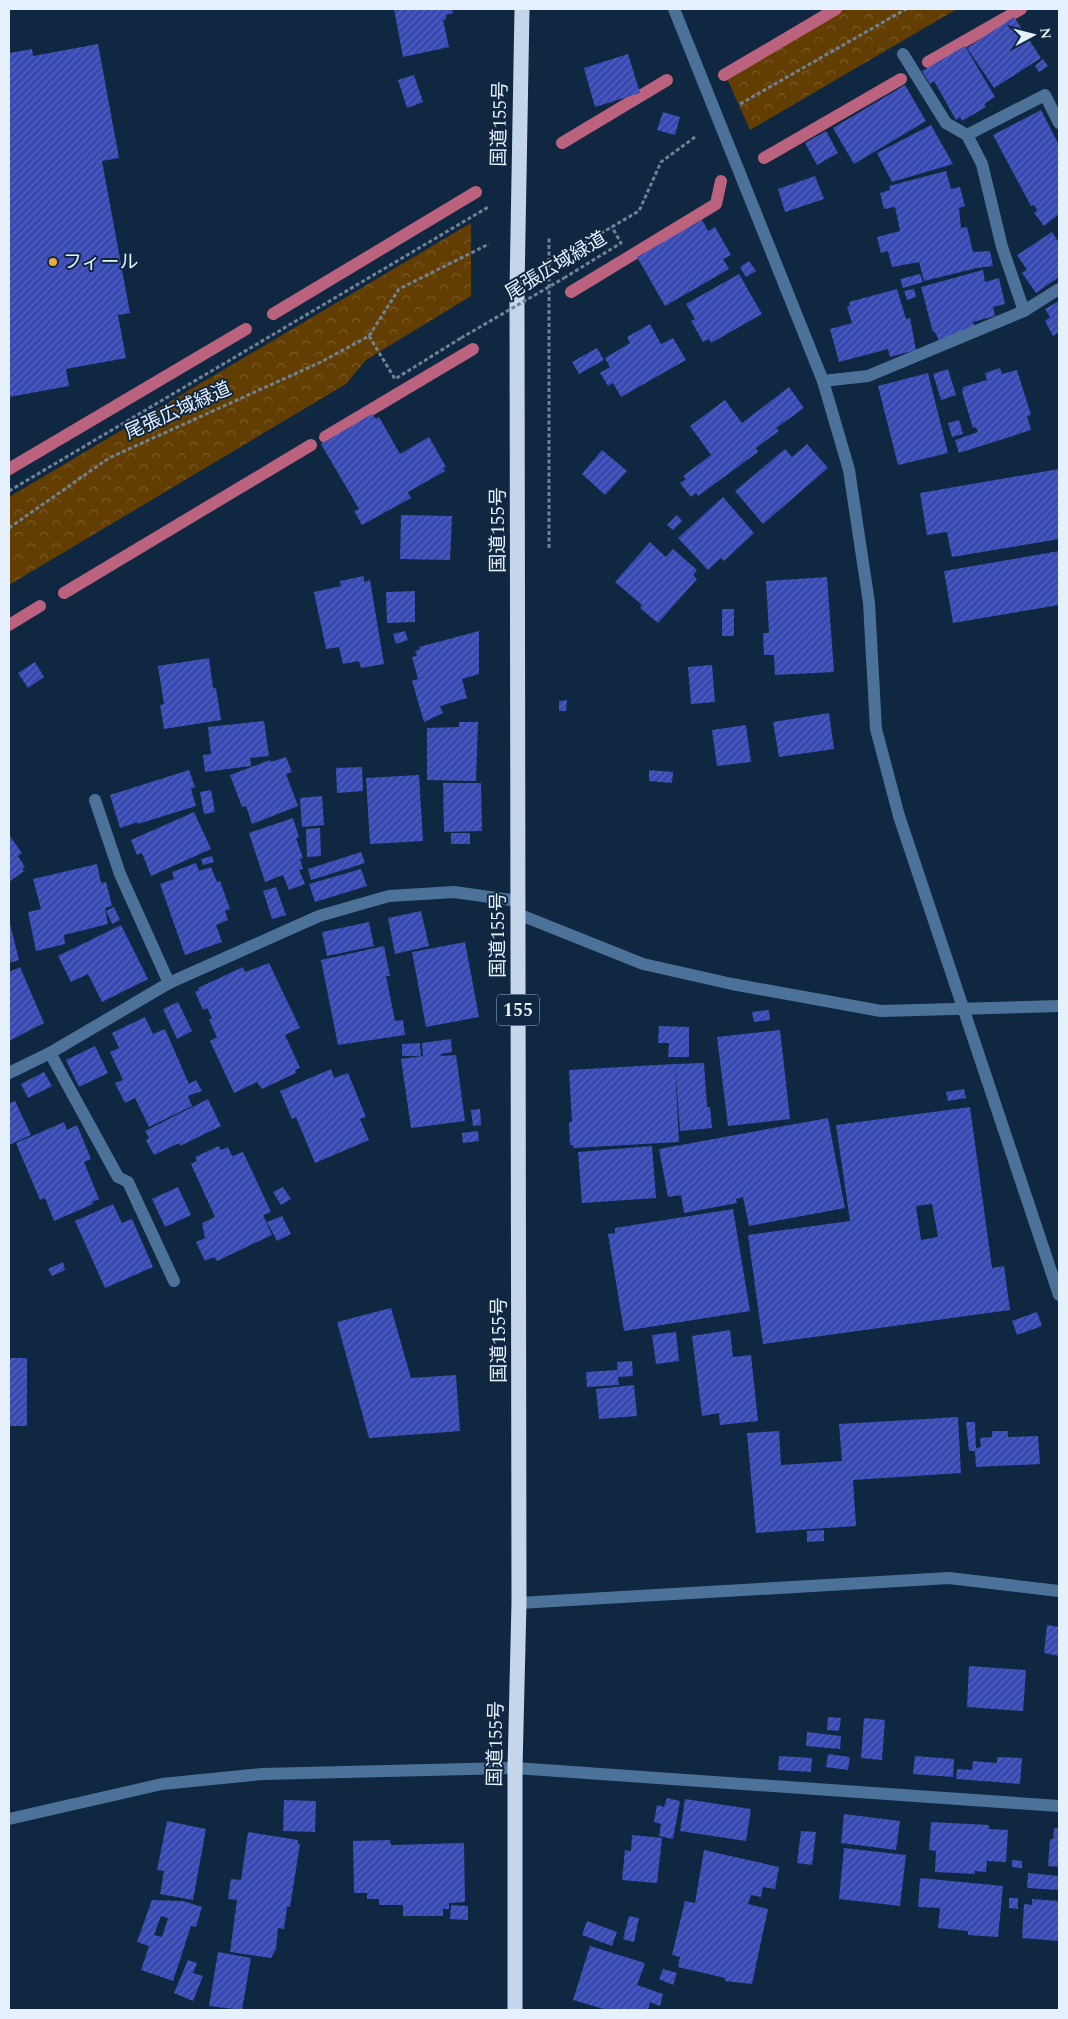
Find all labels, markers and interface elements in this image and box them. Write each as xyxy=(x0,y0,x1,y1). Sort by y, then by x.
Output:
north arrow xyxy=(1008,10,1058,60)
text: N xyxy=(1034,27,1057,40)
street label: 国道155号 xyxy=(485,81,515,167)
street label: 尾張広域緑道 xyxy=(500,224,612,308)
place label: フィール xyxy=(63,248,139,277)
marker: フィール xyxy=(47,256,59,268)
street label: 尾張広域緑道 xyxy=(120,375,236,447)
street label: 国道155号 xyxy=(484,487,513,573)
street label: 国道155号 xyxy=(484,892,513,978)
road number: 155 xyxy=(497,994,539,1026)
street label: 国道155号 xyxy=(485,1297,514,1383)
street label: 国道155号 xyxy=(481,1701,511,1787)

